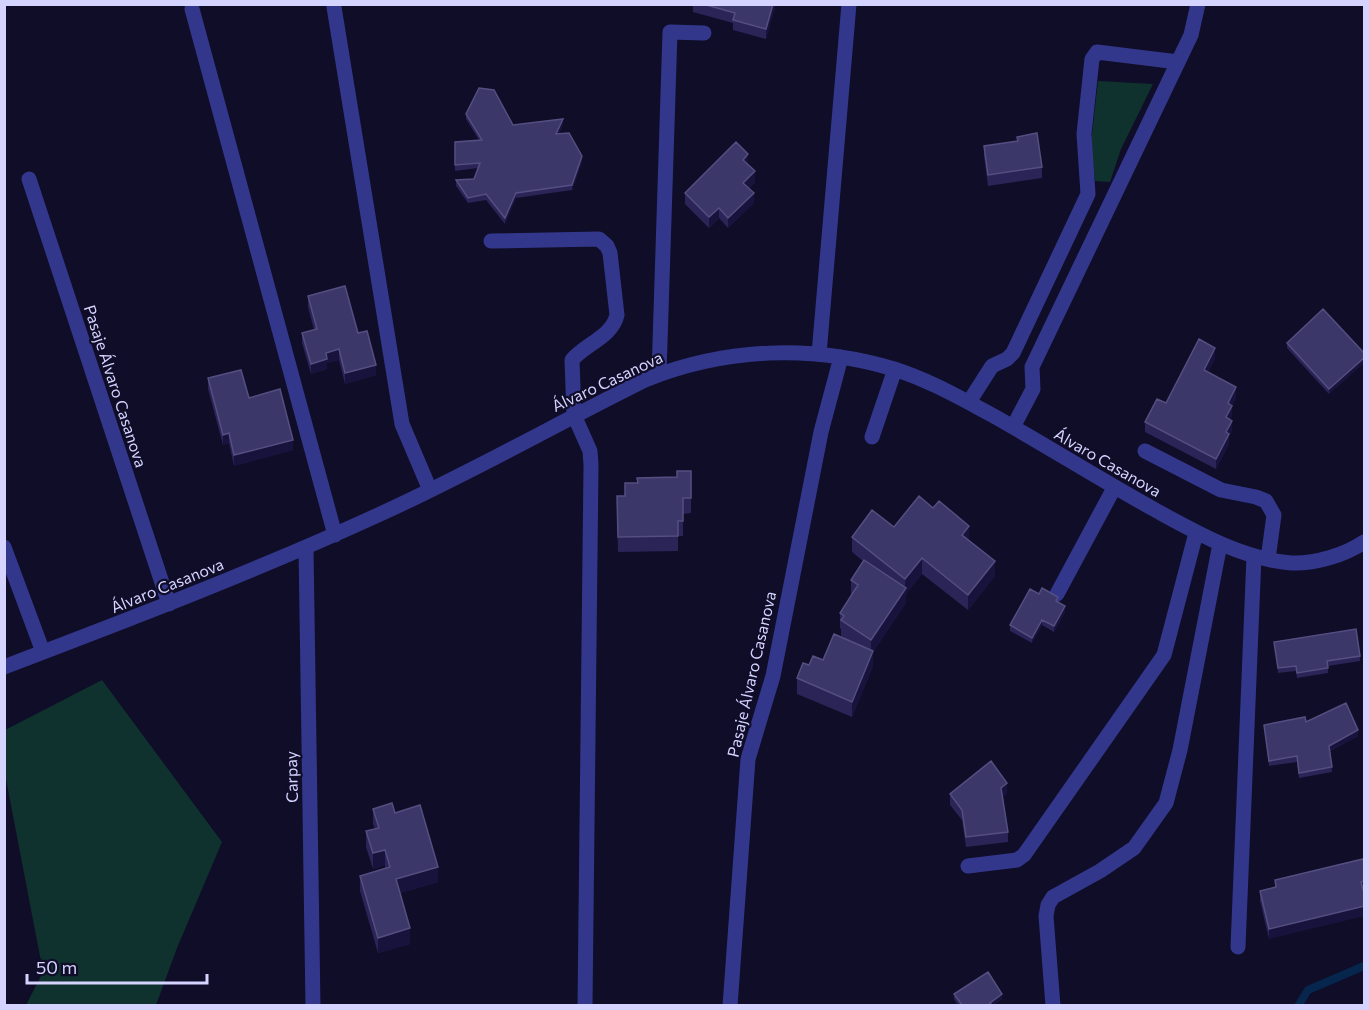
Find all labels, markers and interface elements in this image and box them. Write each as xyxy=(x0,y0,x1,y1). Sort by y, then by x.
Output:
street label: Pasaje Álvaro Casanova xyxy=(81,302,151,470)
street label: Álvaro Casanova xyxy=(549,347,665,415)
street label: Álvaro Casanova xyxy=(1051,424,1165,500)
street label: Álvaro Casanova xyxy=(108,554,226,616)
street label: Pasaje Álvaro Casanova xyxy=(723,589,779,759)
street label: Carpay xyxy=(281,751,301,803)
scale bar xyxy=(27,947,207,985)
text: 50 m xyxy=(36,956,77,978)

